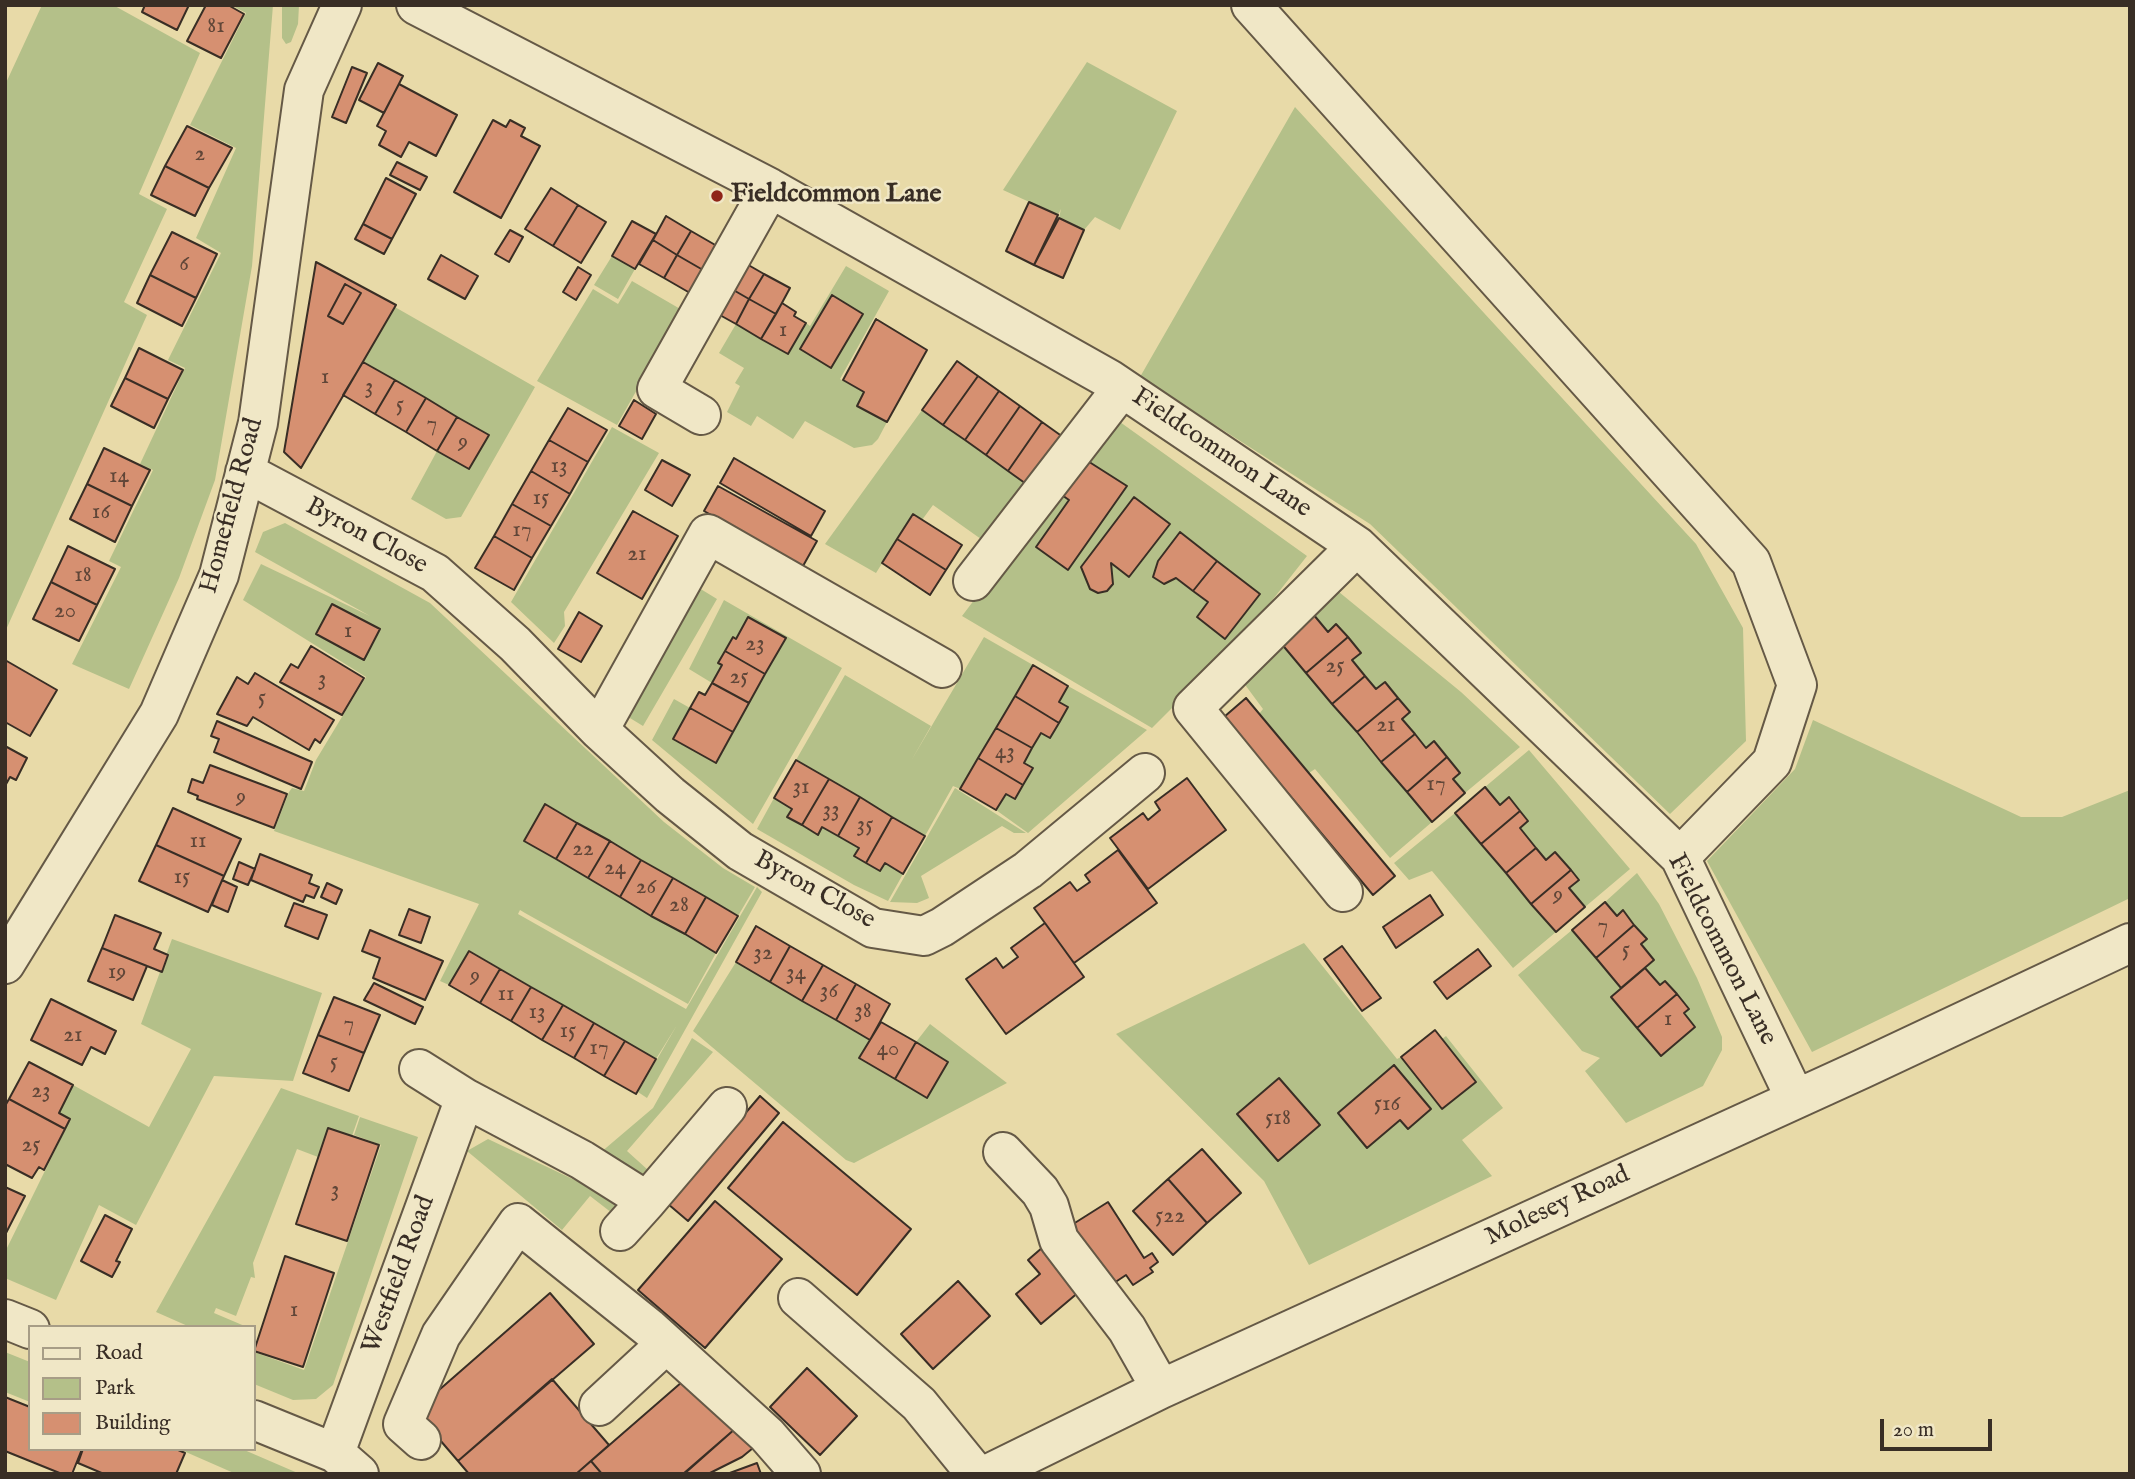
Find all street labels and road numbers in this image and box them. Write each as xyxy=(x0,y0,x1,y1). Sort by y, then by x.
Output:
street label: Fieldcommon Lane xyxy=(1125,382,1317,526)
street label: Homefield Road xyxy=(195,415,271,597)
street label: Byron Close xyxy=(300,492,432,582)
street label: Byron Close xyxy=(748,845,880,937)
street label: Fieldcommon Lane xyxy=(1659,849,1783,1051)
street label: Molesey Road xyxy=(1481,1160,1635,1254)
street label: Westfield Road xyxy=(357,1192,443,1358)

